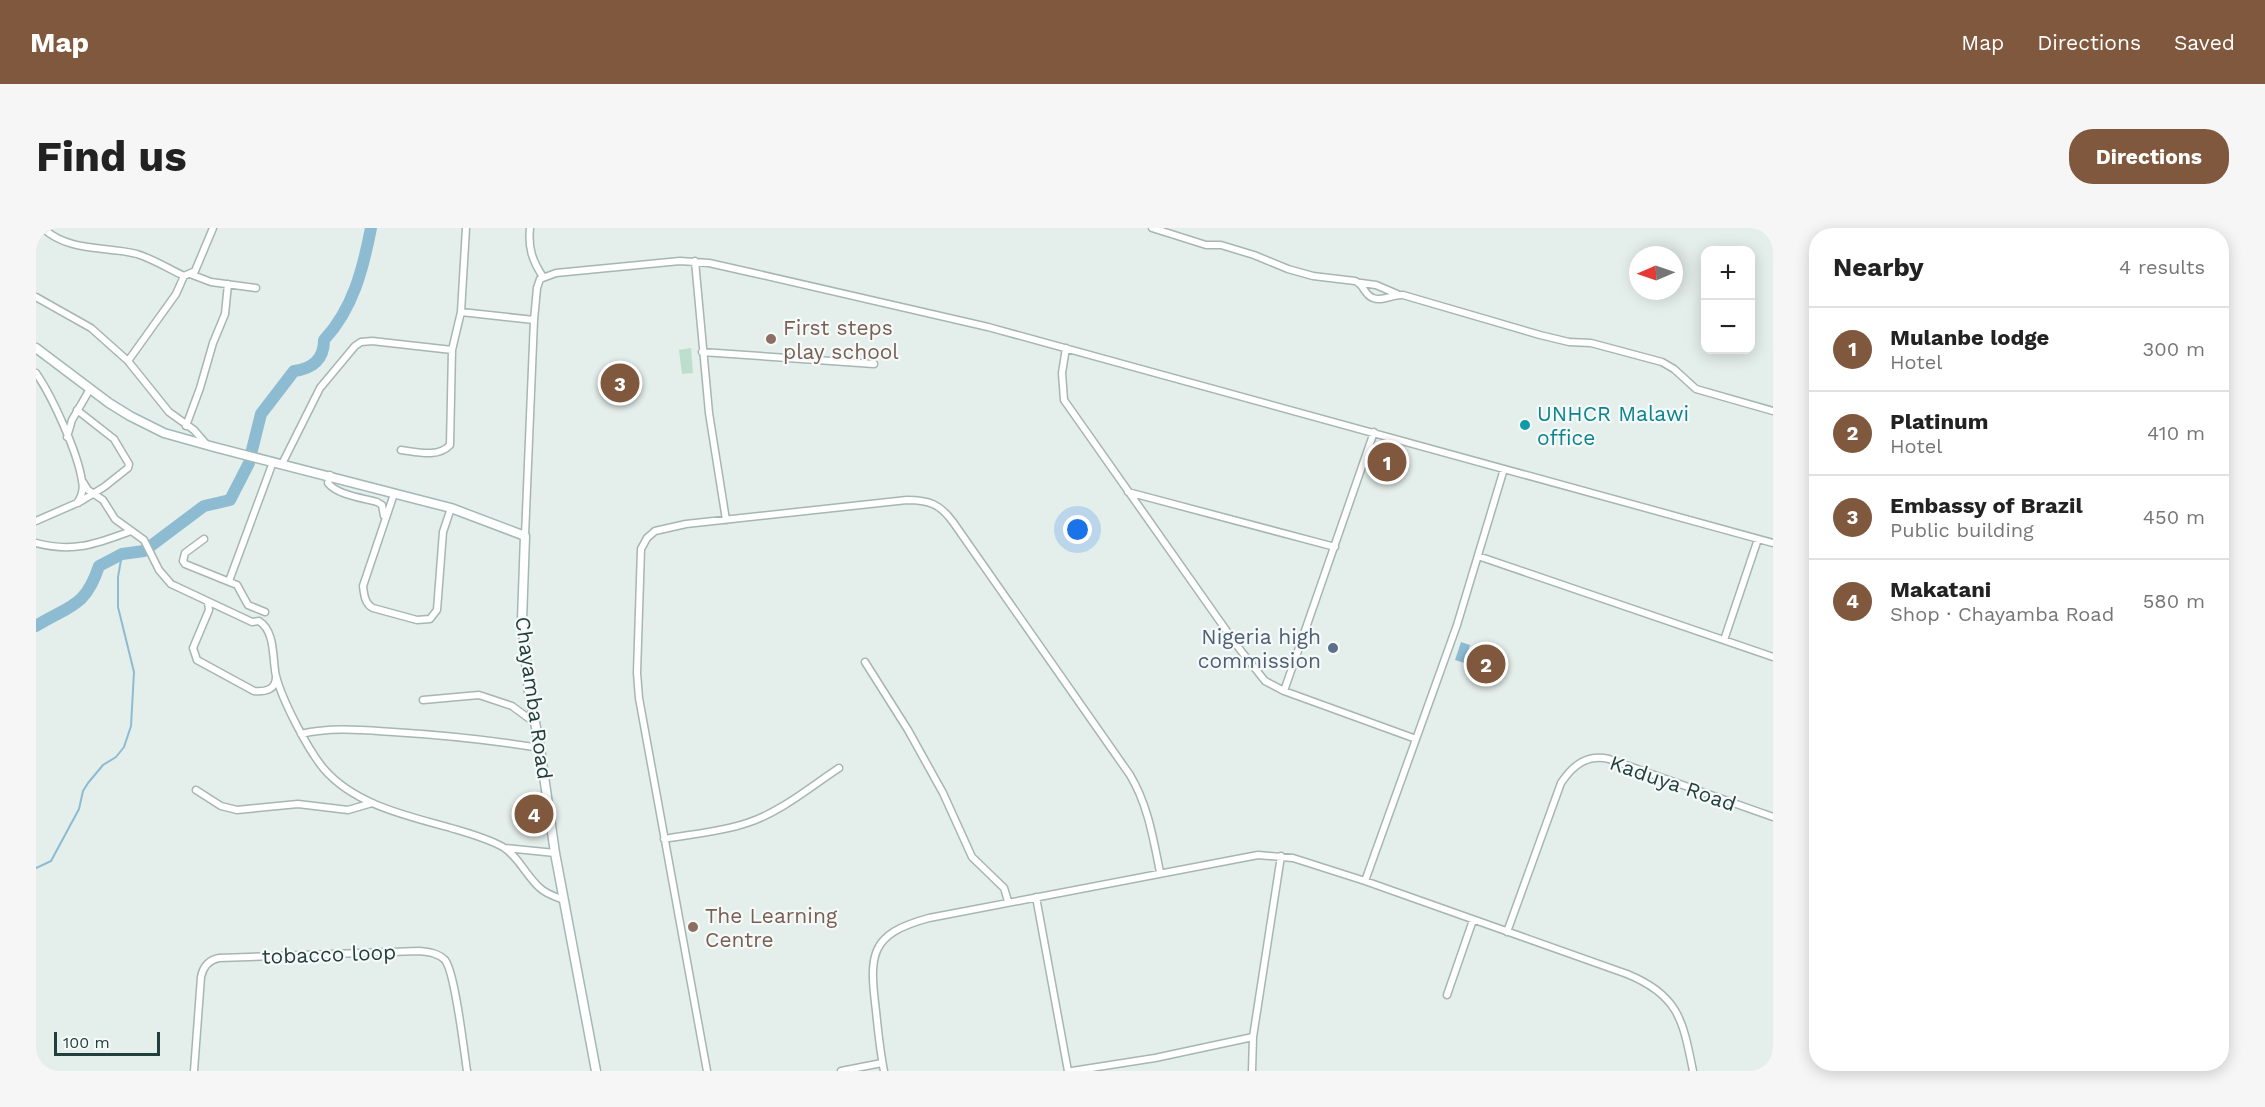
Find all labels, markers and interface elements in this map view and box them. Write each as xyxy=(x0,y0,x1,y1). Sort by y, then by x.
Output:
text: Map xyxy=(30,26,89,59)
text: Map xyxy=(1961,30,2004,55)
text: Directions xyxy=(2037,30,2141,55)
text: Saved xyxy=(2174,30,2235,55)
button: Directions xyxy=(2069,129,2229,184)
text: Find us xyxy=(36,132,187,181)
north arrow xyxy=(1629,246,1683,300)
map controls xyxy=(1701,246,1755,354)
button: + xyxy=(1701,246,1755,300)
text: Nearby xyxy=(1833,252,1924,282)
text: 4 results xyxy=(2119,255,2205,279)
button: − xyxy=(1701,300,1755,354)
place label: First steps play school xyxy=(783,315,899,364)
text: Mulanbe lodge xyxy=(1890,325,2049,350)
marker: First steps play school xyxy=(764,332,778,346)
text: 1 xyxy=(1848,337,1857,361)
text: 300 m xyxy=(2143,337,2205,361)
text: Hotel xyxy=(1890,350,1942,374)
pin: 3 xyxy=(600,360,640,406)
place label: UNHCR Malawi office xyxy=(1537,401,1689,450)
text: Platinum xyxy=(1890,409,1988,434)
marker: UNHCR Malawi office xyxy=(1518,418,1532,432)
text: 2 xyxy=(1847,421,1858,445)
text: 410 m xyxy=(2147,421,2205,445)
text: Hotel xyxy=(1890,434,1942,458)
pin: 1 xyxy=(1368,440,1406,484)
text: Embassy of Brazil xyxy=(1890,493,2083,518)
text: 3 xyxy=(1847,505,1858,529)
text: 450 m xyxy=(2143,505,2205,529)
your location xyxy=(1063,515,1092,544)
text: Public building xyxy=(1890,518,2034,542)
text: Makatani xyxy=(1890,577,1991,602)
text: 4 xyxy=(1846,589,1859,613)
text: 580 m xyxy=(2143,589,2205,613)
text: Shop · Chayamba Road xyxy=(1890,602,2114,626)
street label: Chayamba Road xyxy=(510,615,558,781)
place label: Nigeria high commission xyxy=(1198,624,1321,673)
marker: Nigeria high commission xyxy=(1326,641,1340,655)
pin: 2 xyxy=(1466,642,1506,686)
street label: Kaduya Road xyxy=(1607,750,1739,816)
pin: 4 xyxy=(514,792,554,836)
place label: The Learning Centre xyxy=(705,903,838,952)
marker: The Learning Centre xyxy=(686,920,700,934)
street label: tobacco loop xyxy=(261,939,397,969)
scale bar xyxy=(54,1029,160,1056)
text: 100 m xyxy=(63,1033,110,1052)

